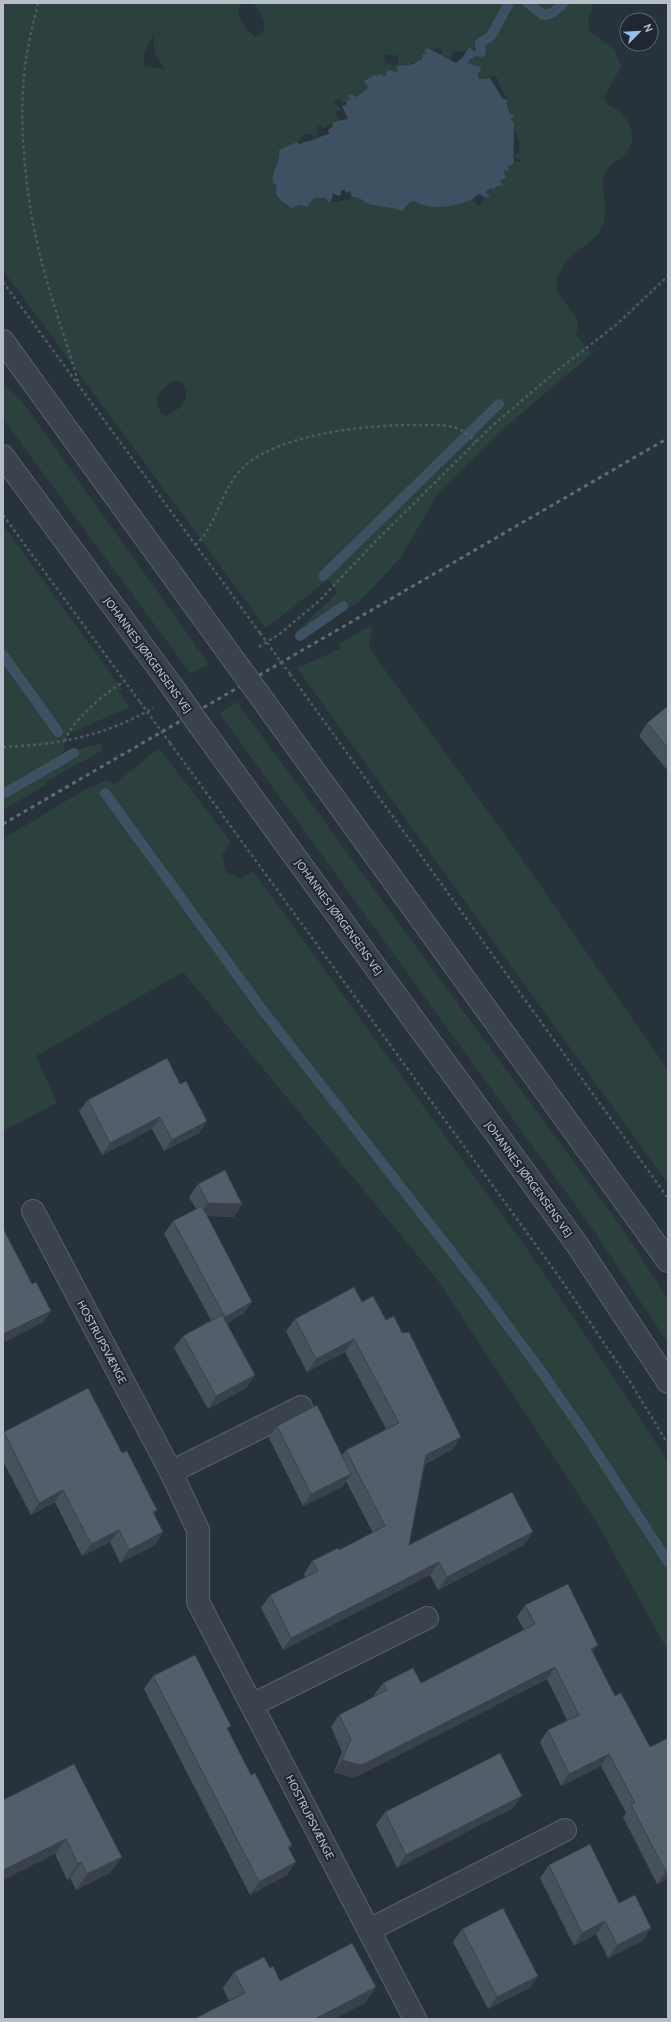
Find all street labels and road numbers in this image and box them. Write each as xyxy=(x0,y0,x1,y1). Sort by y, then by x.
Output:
street label: JOHANNES JØRGENSENS VEJ xyxy=(101,593,195,716)
street label: JOHANNES JØRGENSENS VEJ xyxy=(292,855,386,978)
street label: JOHANNES JØRGENSENS VEJ xyxy=(482,1117,576,1240)
street label: HOSTRUPSVÆNGE xyxy=(74,1298,130,1386)
street label: HOSTRUPSVÆNGE xyxy=(283,1773,337,1861)

